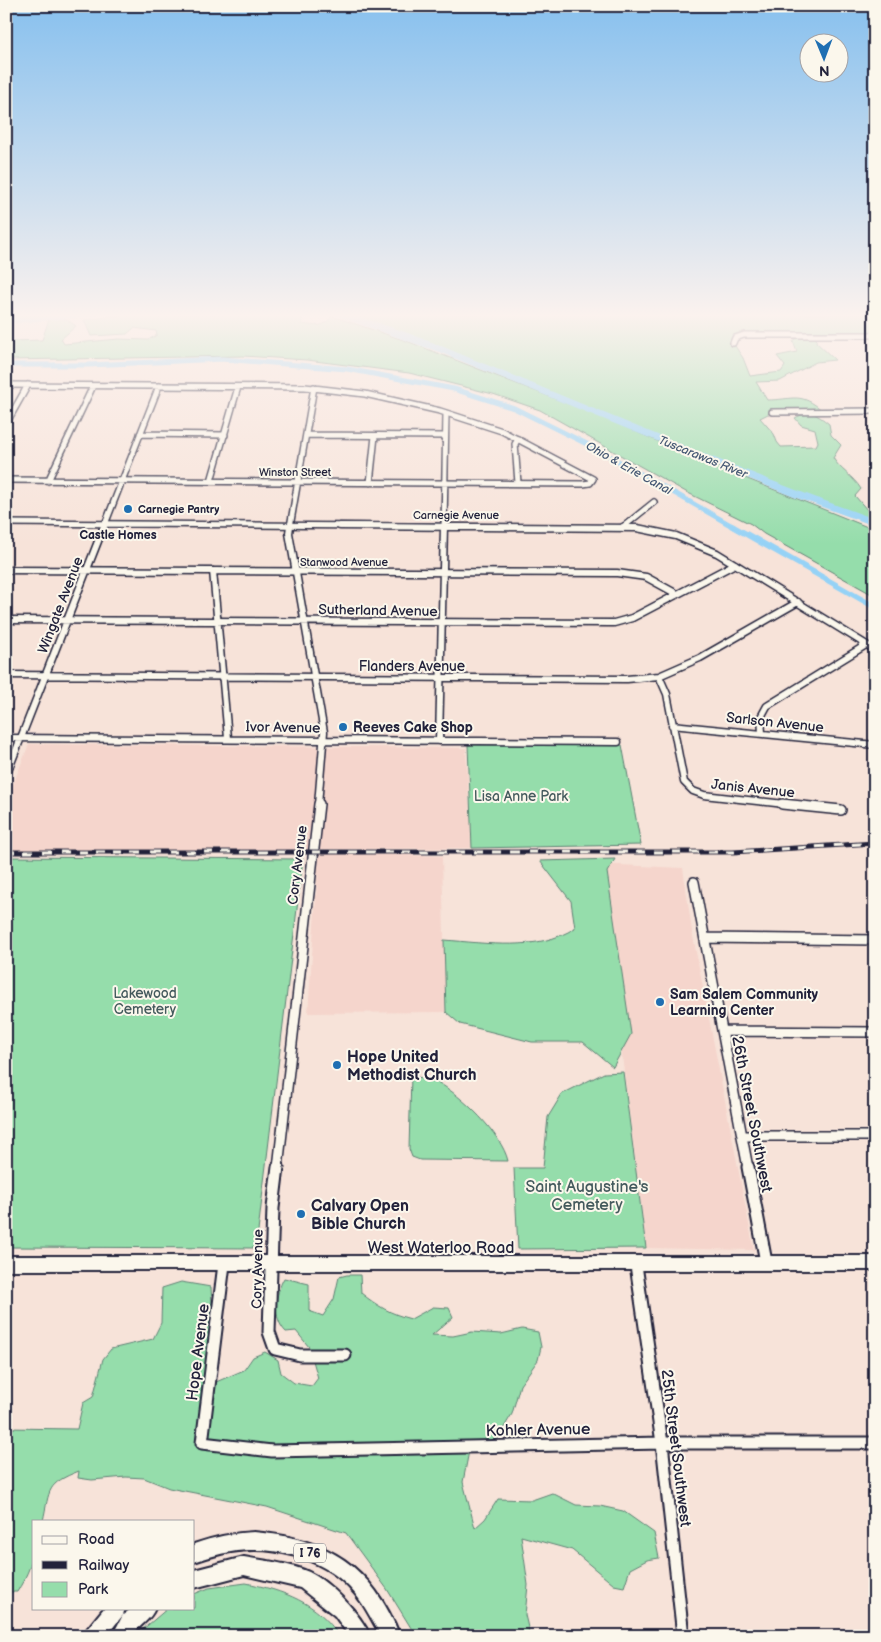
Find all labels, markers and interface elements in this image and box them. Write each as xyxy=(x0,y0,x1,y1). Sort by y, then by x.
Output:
north arrow xyxy=(798,32,848,82)
text: N xyxy=(819,62,830,79)
water label: Tuscarawas River xyxy=(656,433,751,483)
water label: Ohio & Erie Canal xyxy=(583,439,676,499)
street label: Winston Street xyxy=(259,466,332,479)
marker: Carnegie Pantry xyxy=(122,503,134,515)
place label: Carnegie Pantry xyxy=(138,503,219,516)
street label: Carnegie Avenue xyxy=(413,509,500,522)
district label: Castle Homes xyxy=(79,528,157,543)
street label: Wingate Avenue xyxy=(34,554,87,656)
street label: Stanwood Avenue xyxy=(300,556,388,569)
street label: Sutherland Avenue xyxy=(318,601,438,620)
street label: Flanders Avenue xyxy=(359,658,465,675)
street label: Sarlson Avenue xyxy=(725,709,825,736)
street label: Ivor Avenue xyxy=(246,718,320,737)
place label: Reeves Cake Shop xyxy=(353,719,473,736)
marker: Reeves Cake Shop xyxy=(337,721,349,733)
street label: Janis Avenue xyxy=(710,776,796,801)
park label: Lisa Anne Park xyxy=(474,788,568,805)
street label: Cory Avenue xyxy=(284,824,311,906)
park label: Lakewood Cemetery xyxy=(113,985,177,1018)
place label: Sam Salem Community Learning Center xyxy=(670,986,819,1019)
marker: Sam Salem Community Learning Center xyxy=(654,996,666,1008)
street label: 26th Street Southwest xyxy=(727,1034,776,1194)
place label: Hope United Methodist Church xyxy=(347,1048,477,1085)
marker: Hope United Methodist Church xyxy=(331,1059,343,1071)
park label: Saint Augustine's Cemetery xyxy=(526,1178,649,1215)
place label: Calvary Open Bible Church xyxy=(311,1197,409,1234)
marker: Calvary Open Bible Church xyxy=(295,1208,307,1220)
street label: Cory Avenue xyxy=(248,1229,267,1309)
street label: West Waterloo Road xyxy=(368,1239,514,1258)
street label: Hope Avenue xyxy=(183,1302,214,1402)
street label: 25th Street Southwest xyxy=(656,1368,695,1528)
street label: Kohler Avenue xyxy=(485,1420,591,1441)
legend xyxy=(32,1520,195,1610)
text: Road xyxy=(78,1530,114,1549)
road number: I 76 xyxy=(294,1544,326,1562)
text: Railway xyxy=(78,1556,129,1575)
text: Park xyxy=(78,1580,109,1599)

